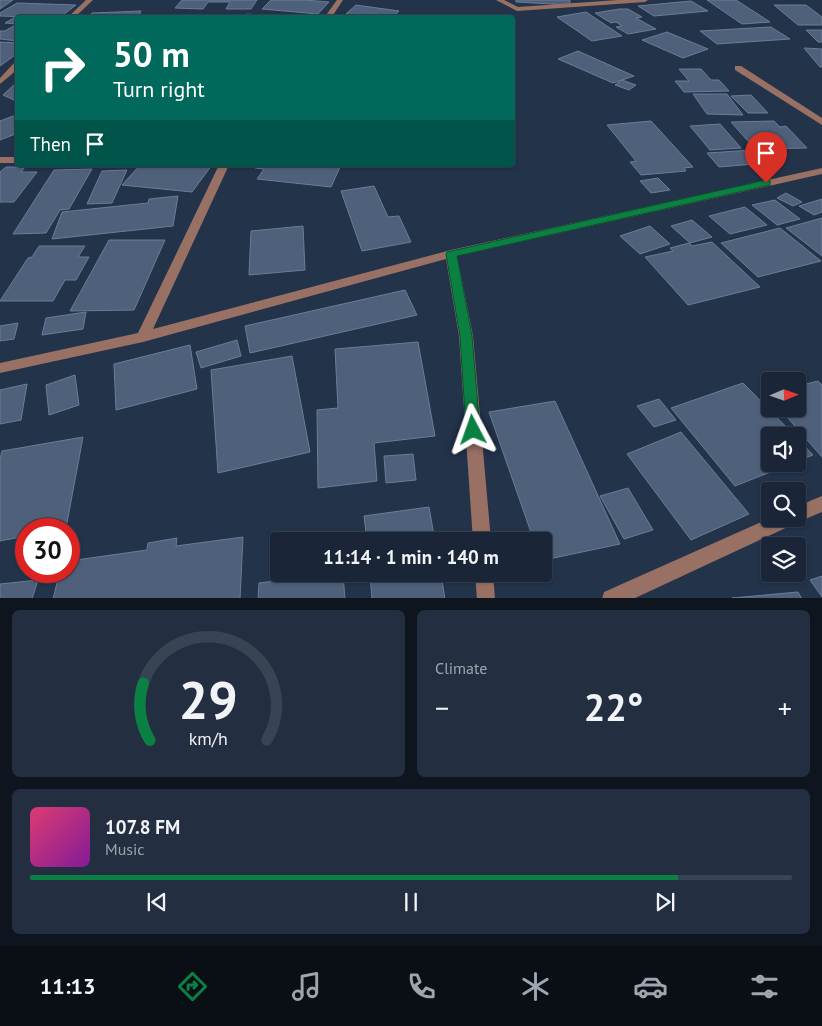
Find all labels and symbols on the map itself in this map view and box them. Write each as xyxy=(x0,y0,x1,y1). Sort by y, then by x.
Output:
pin xyxy=(745,132,787,183)
north arrow xyxy=(761,372,806,418)
position arrow xyxy=(446,403,498,455)
speed limit sign: 30 xyxy=(15,518,80,583)

